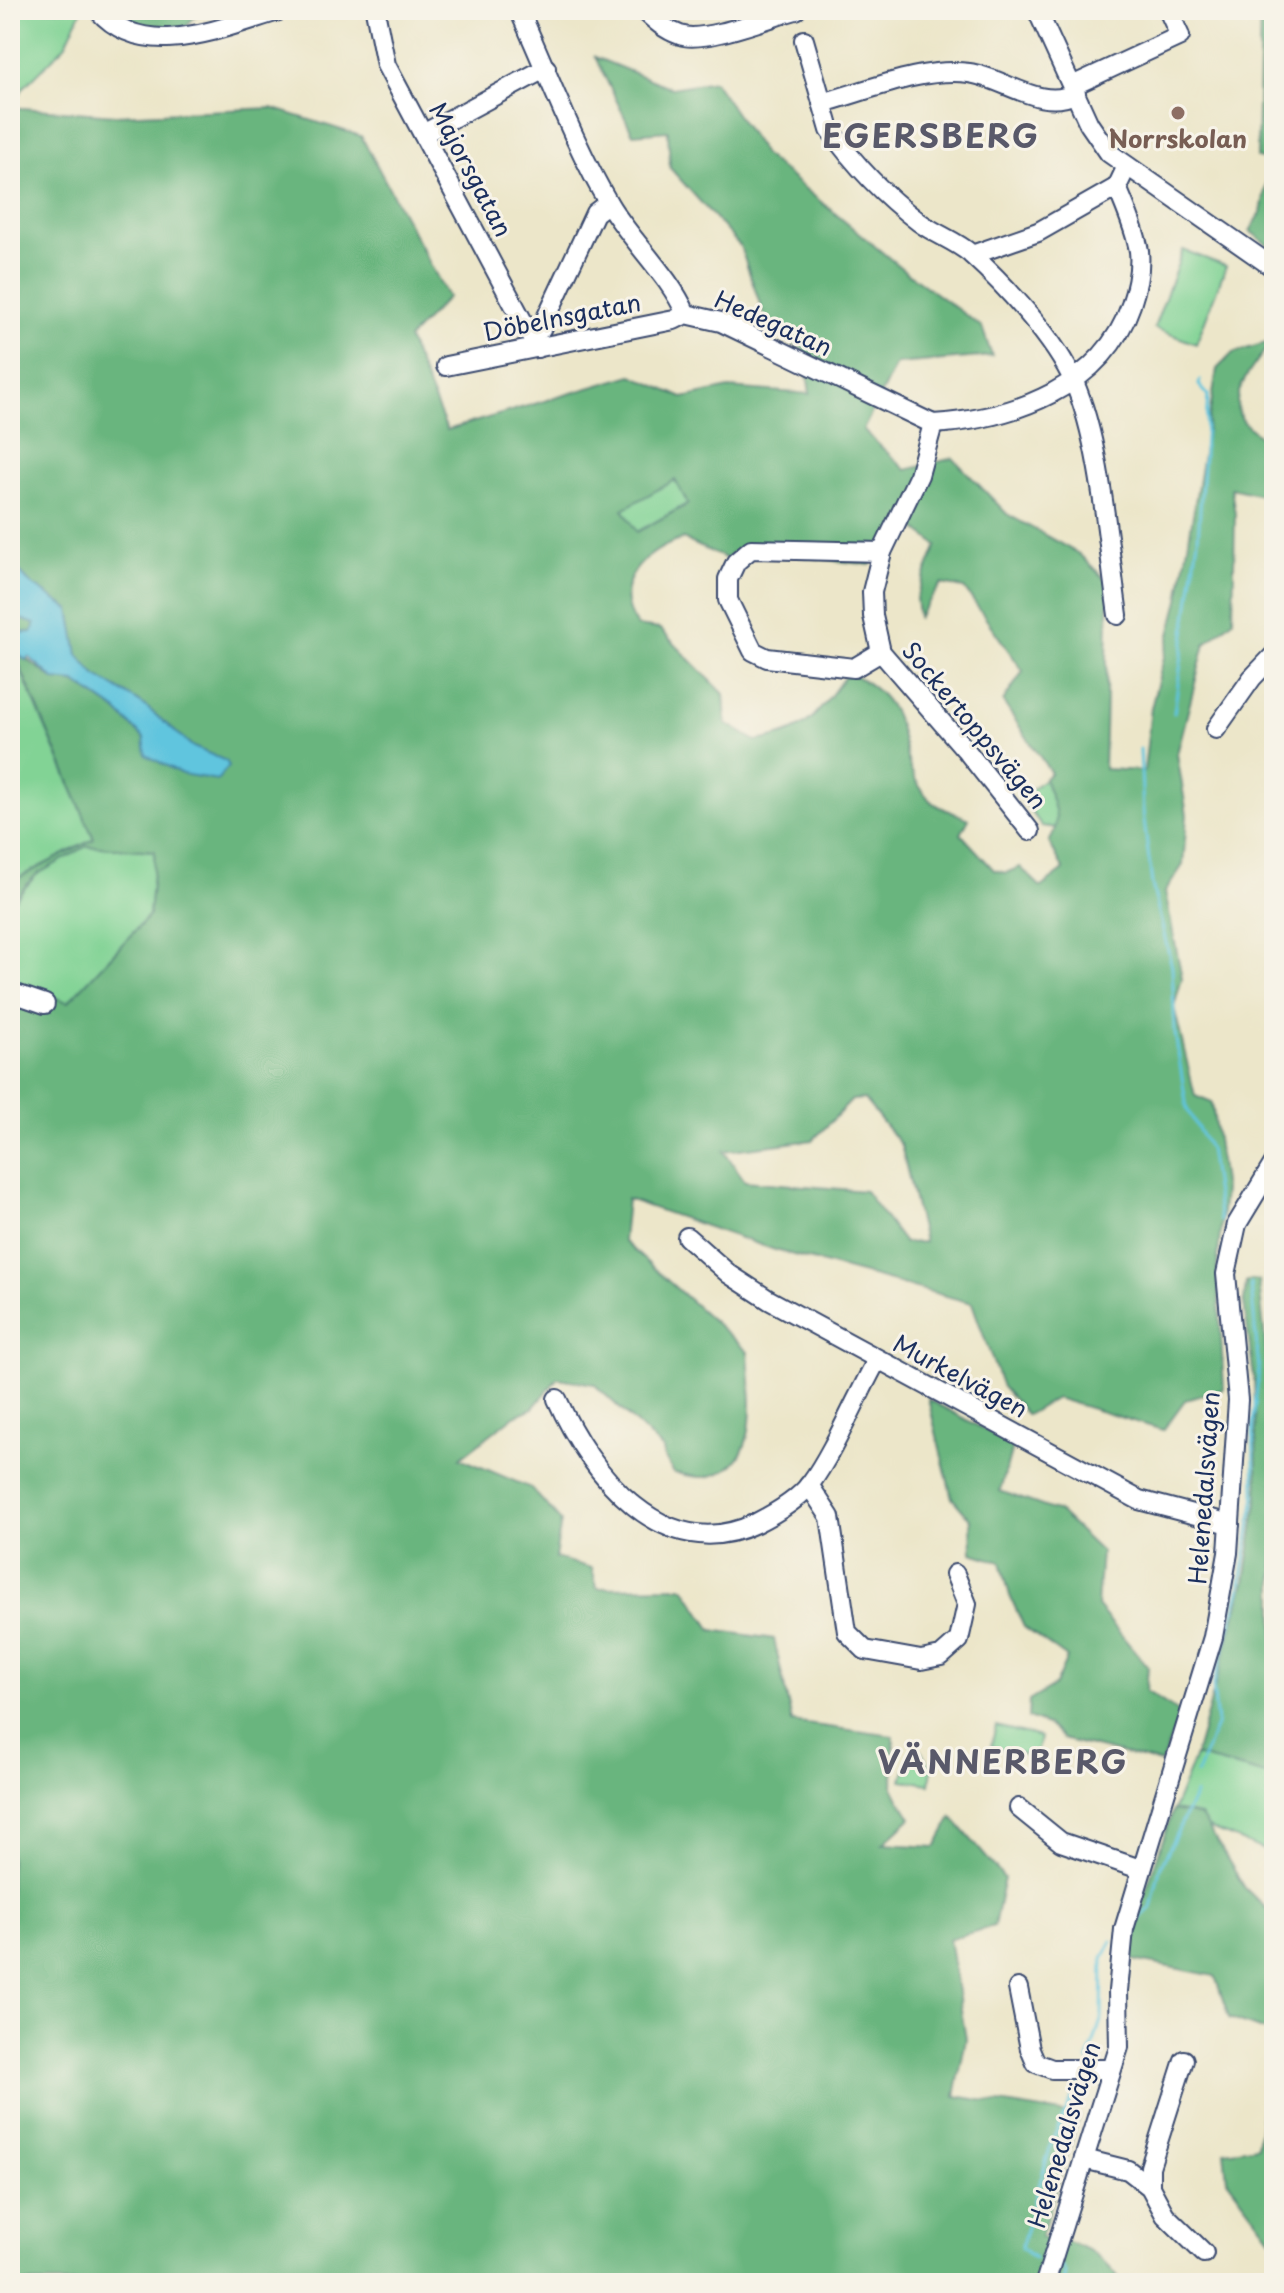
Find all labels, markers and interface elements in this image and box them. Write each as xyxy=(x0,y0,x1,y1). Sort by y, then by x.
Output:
street label: Majorsgatan xyxy=(421,95,522,243)
marker: Norrskolan xyxy=(1169,104,1187,122)
district label: EGERSBERG xyxy=(822,111,1040,159)
place label: Norrskolan xyxy=(1109,120,1247,156)
street label: Hedegatan xyxy=(709,280,838,364)
street label: Döbelnsgatan xyxy=(480,283,644,349)
street label: Sockertoppsvägen xyxy=(894,633,1057,816)
street label: Murkelvägen xyxy=(887,1325,1035,1426)
street label: Helenedalsvägen xyxy=(1178,1390,1228,1586)
district label: VÄNNERBERG xyxy=(878,1737,1128,1785)
street label: Helenedalsvägen xyxy=(1018,2037,1109,2232)

